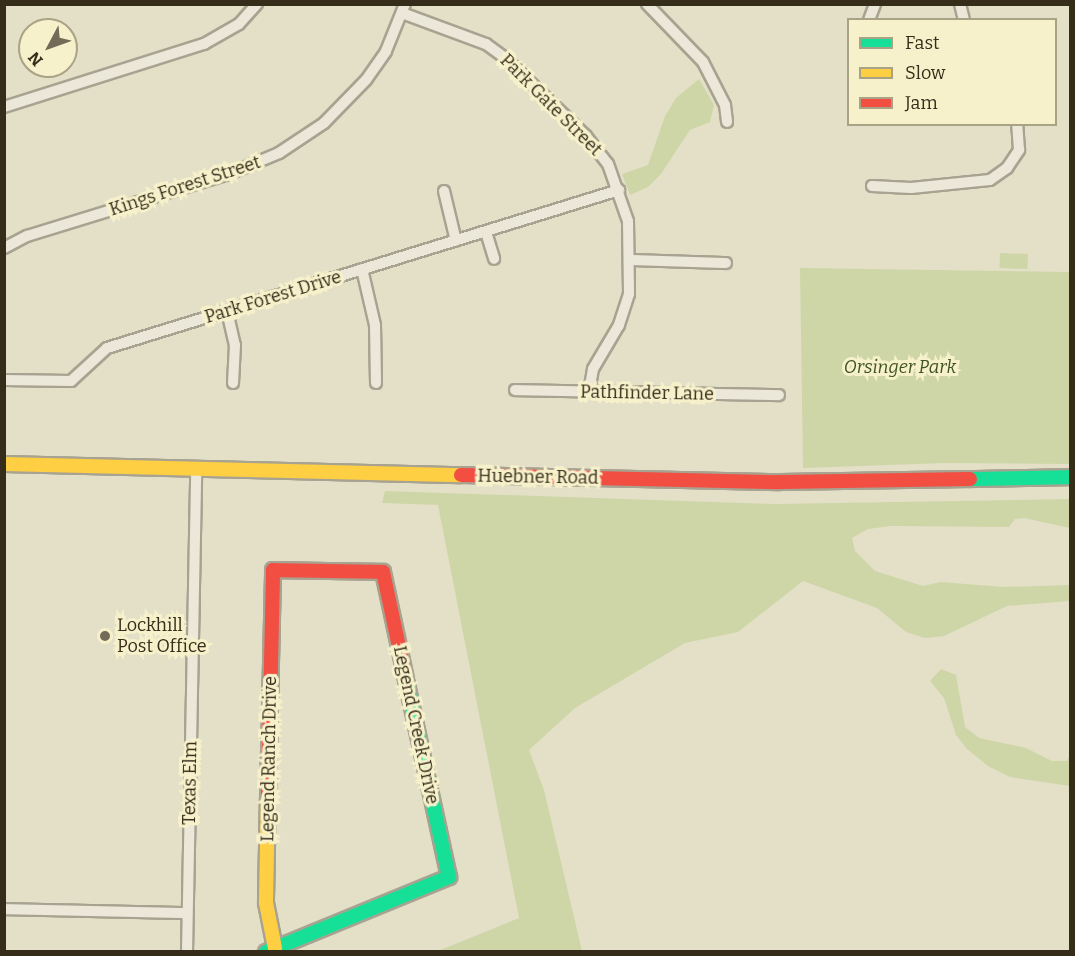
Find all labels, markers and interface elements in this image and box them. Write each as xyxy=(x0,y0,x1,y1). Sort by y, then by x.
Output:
north arrow xyxy=(18,18,78,78)
legend xyxy=(847,18,1057,126)
text: Fast xyxy=(905,32,940,54)
text: N xyxy=(24,48,47,70)
street label: Park Gate Street xyxy=(496,50,606,160)
text: Slow xyxy=(905,62,945,84)
text: Jam xyxy=(905,92,938,114)
street label: Kings Forest Street xyxy=(107,151,263,221)
street label: Park Forest Drive xyxy=(202,266,344,328)
park label: Orsinger Park xyxy=(844,356,956,378)
street label: Pathfinder Lane xyxy=(580,381,714,405)
street label: Huebner Road xyxy=(477,465,599,489)
place label: Lockhill Post Office xyxy=(117,615,207,658)
marker: Lockhill Post Office xyxy=(98,629,112,643)
street label: Legend Creek Drive xyxy=(389,644,443,806)
street label: Legend Ranch Drive xyxy=(257,676,281,842)
street label: Texas Elm xyxy=(178,741,202,825)

